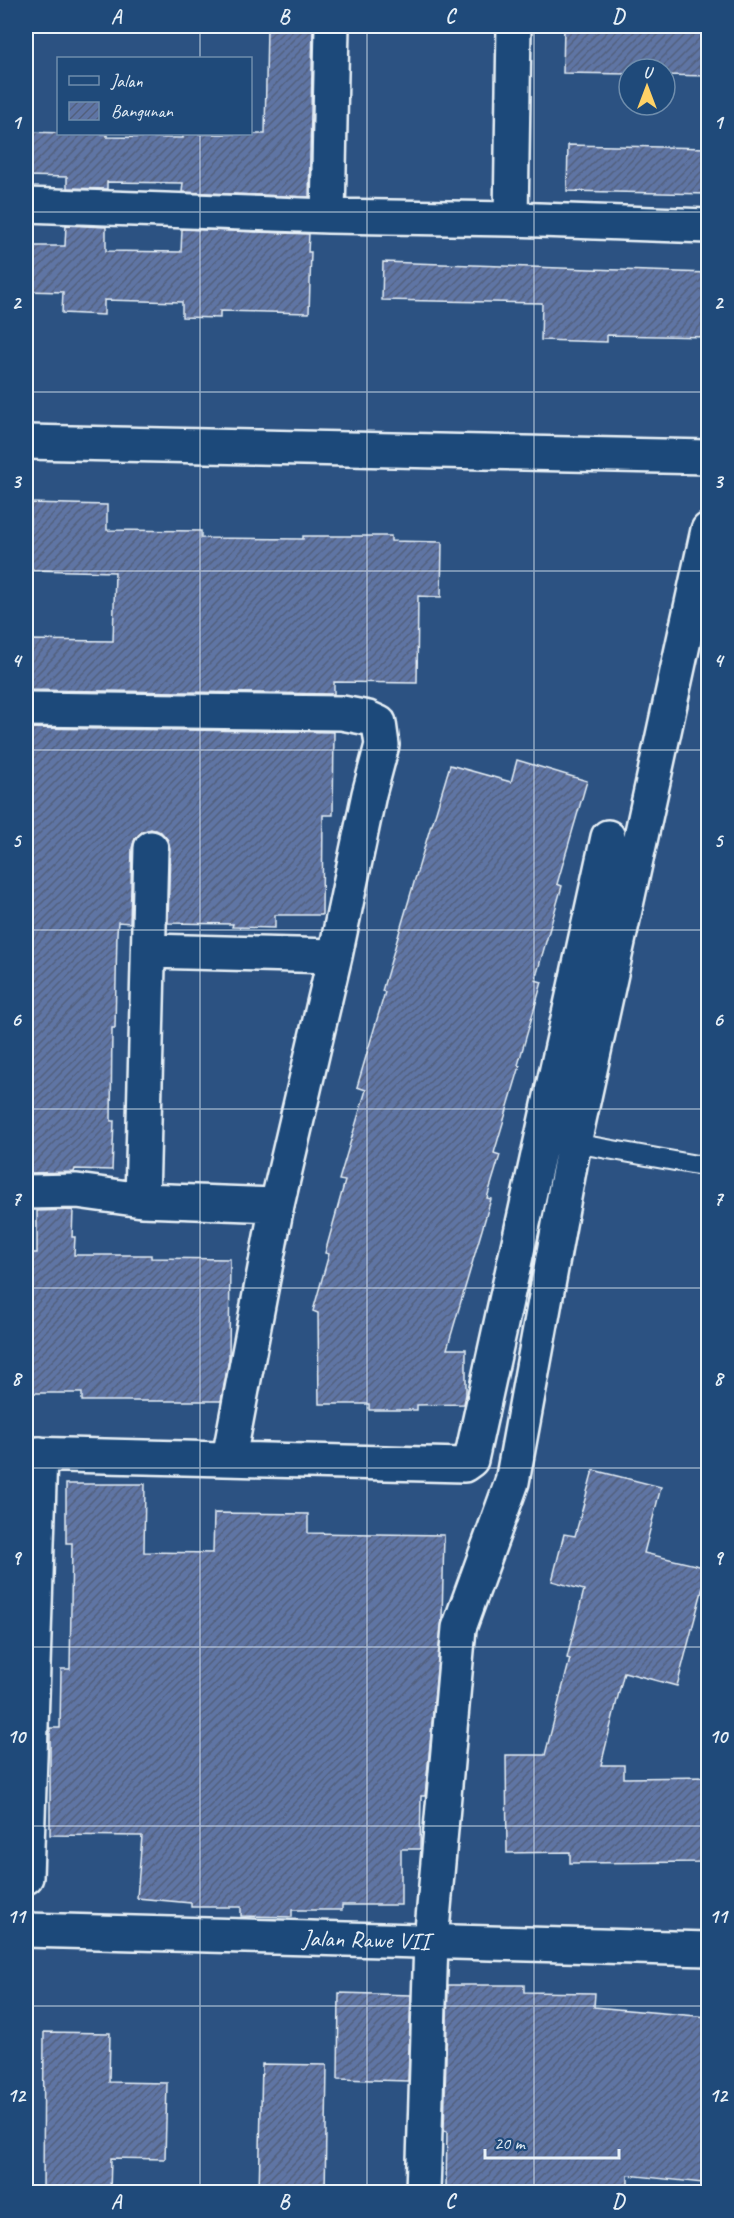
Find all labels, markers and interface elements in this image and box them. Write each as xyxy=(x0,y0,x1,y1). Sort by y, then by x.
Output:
text: A xyxy=(111,4,123,29)
text: B xyxy=(279,4,291,29)
text: C xyxy=(445,4,457,29)
text: D xyxy=(612,4,626,29)
legend xyxy=(57,57,252,135)
north arrow xyxy=(617,57,677,117)
text: U xyxy=(643,63,654,83)
text: Jalan xyxy=(110,70,143,92)
text: Bangunan xyxy=(111,100,174,122)
text: 1 xyxy=(12,110,23,135)
text: 1 xyxy=(714,110,725,135)
text: 2 xyxy=(12,290,23,315)
text: 2 xyxy=(714,290,725,315)
text: 3 xyxy=(12,469,23,494)
text: 3 xyxy=(714,469,725,494)
text: 4 xyxy=(12,648,24,673)
text: 4 xyxy=(714,648,726,673)
text: 5 xyxy=(12,828,23,853)
text: 5 xyxy=(714,828,725,853)
text: 6 xyxy=(11,1007,22,1032)
text: 6 xyxy=(713,1007,724,1032)
text: 7 xyxy=(12,1186,23,1211)
text: 7 xyxy=(714,1186,725,1211)
text: 8 xyxy=(12,1366,24,1391)
text: 8 xyxy=(714,1366,726,1391)
text: 9 xyxy=(12,1545,23,1570)
text: 9 xyxy=(714,1545,725,1570)
text: 10 xyxy=(7,1724,27,1749)
text: 10 xyxy=(709,1724,729,1749)
text: 11 xyxy=(7,1904,27,1929)
text: 11 xyxy=(709,1904,729,1929)
street label: Jalan Rawe VII xyxy=(301,1923,435,1956)
text: 12 xyxy=(7,2083,27,2108)
text: 12 xyxy=(709,2083,729,2108)
scale bar xyxy=(485,2122,618,2160)
text: 20 m xyxy=(494,2132,527,2154)
text: A xyxy=(111,2189,123,2214)
text: B xyxy=(279,2189,291,2214)
text: C xyxy=(445,2189,457,2214)
text: D xyxy=(612,2189,626,2214)

